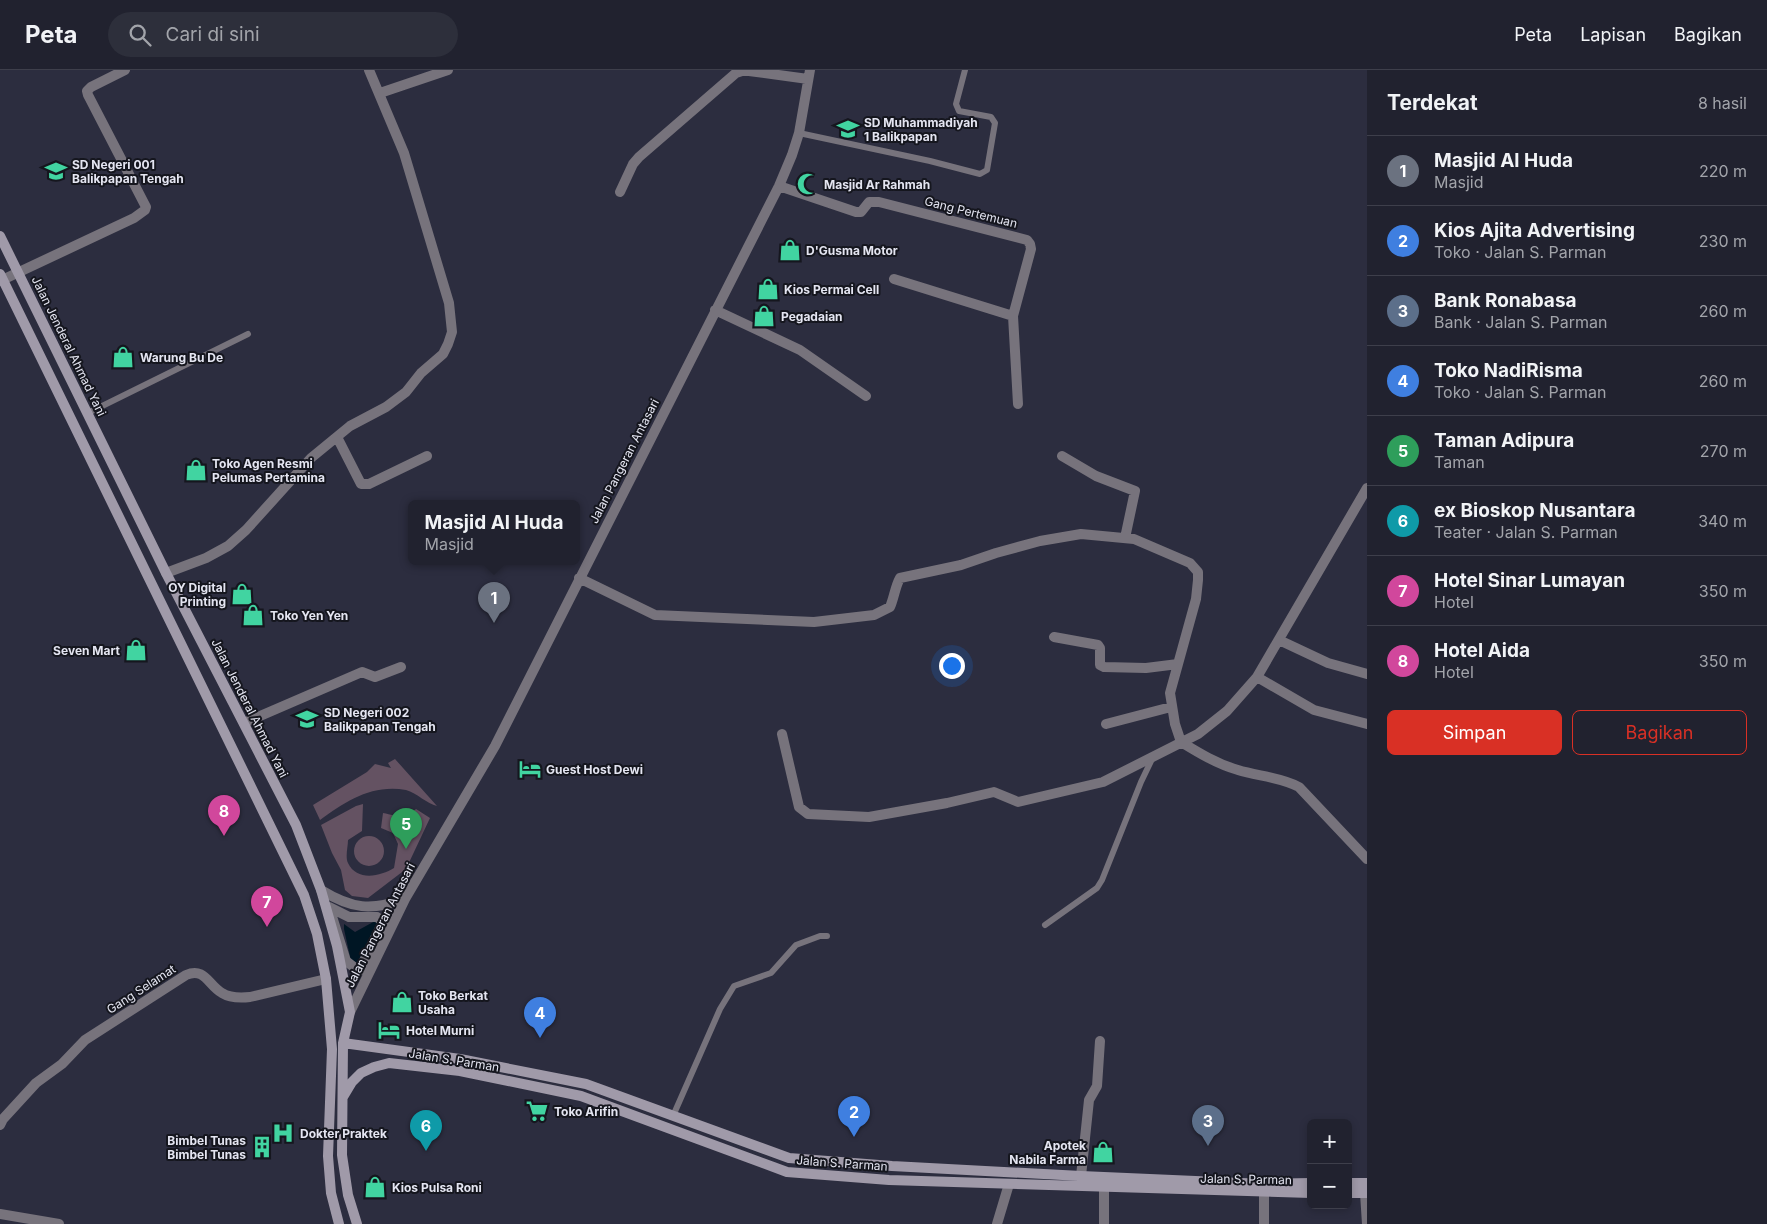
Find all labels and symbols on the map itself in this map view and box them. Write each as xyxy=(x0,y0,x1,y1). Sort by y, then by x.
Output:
place label: SD Muhammadiyah 1 Balikpapan xyxy=(864,115,978,144)
school or university icon: SD Muhammadiyah 1 Balikpapan xyxy=(835,116,861,142)
place label: SD Negeri 001 Balikpapan Tengah xyxy=(72,157,184,186)
school or university icon: SD Negeri 001 Balikpapan Tengah xyxy=(43,158,69,184)
mosque icon: Masjid Ar Rahmah xyxy=(795,171,821,197)
place label: Masjid Ar Rahmah xyxy=(824,177,930,192)
street label: Gang Pertemuan xyxy=(923,193,1019,231)
shop icon: D'Gusma Motor xyxy=(777,237,803,263)
place label: D'Gusma Motor xyxy=(806,243,898,258)
street label: Jalan Jenderal Ahmad Yani xyxy=(29,274,110,419)
shop icon: Kios Permai Cell xyxy=(755,276,781,302)
place label: Kios Permai Cell xyxy=(784,282,879,297)
shop icon: Pegadaian xyxy=(751,303,777,329)
place label: Pegadaian xyxy=(781,309,843,324)
shop icon: Warung Bu De xyxy=(110,344,136,370)
place label: Warung Bu De xyxy=(140,350,223,365)
street label: Jalan Pangeran Antasari xyxy=(586,396,662,526)
place label: Toko Agen Resmi Pelumas Pertamina xyxy=(212,456,325,485)
shop icon: Toko Agen Resmi Pelumas Pertamina xyxy=(183,457,209,483)
place label: OY Digital Printing xyxy=(168,580,226,609)
shop icon: OY Digital Printing xyxy=(229,581,255,607)
pin: 1 xyxy=(478,582,510,623)
shop icon: Toko Yen Yen xyxy=(240,602,266,628)
place label: Toko Yen Yen xyxy=(270,608,348,623)
street label: Jalan Jenderal Ahmad Yani xyxy=(208,636,292,780)
shop icon: Seven Mart xyxy=(123,637,149,663)
place label: Seven Mart xyxy=(53,643,121,658)
your location xyxy=(939,653,965,679)
place label: SD Negeri 002 Balikpapan Tengah xyxy=(324,705,436,734)
school or university icon: SD Negeri 002 Balikpapan Tengah xyxy=(294,706,320,732)
hotel icon: Guest Host Dewi xyxy=(517,756,543,782)
place label: Guest Host Dewi xyxy=(546,762,643,777)
pin: 8 xyxy=(208,795,240,836)
pin: 5 xyxy=(390,808,422,849)
street label: Jalan Pangeran Antasari xyxy=(342,860,418,990)
pin: 7 xyxy=(251,886,283,927)
street label: Gang Selamat xyxy=(104,961,178,1017)
place label: Toko Berkat Usaha xyxy=(418,988,488,1017)
shop icon: Toko Berkat Usaha xyxy=(389,989,415,1015)
pin: 4 xyxy=(524,997,556,1038)
hotel icon: Hotel Murni xyxy=(376,1017,402,1043)
place label: Hotel Murni xyxy=(406,1023,474,1038)
street label: Jalan S. Parman xyxy=(408,1045,500,1075)
pin: 2 xyxy=(838,1096,870,1137)
supermarket icon: Toko Arifin xyxy=(524,1098,550,1124)
place label: Toko Arifin xyxy=(554,1104,618,1119)
pin: 3 xyxy=(1192,1105,1224,1146)
pin: 6 xyxy=(410,1110,442,1151)
hospital icon: Dokter Praktek xyxy=(270,1120,296,1146)
place label: Dokter Praktek xyxy=(300,1126,387,1141)
place label: Bimbel Tunas Bimbel Tunas xyxy=(167,1133,246,1162)
building icon: Bimbel Tunas Bimbel Tunas xyxy=(249,1134,275,1160)
place label: Apotek Nabila Farma xyxy=(1009,1138,1086,1167)
shop icon: Apotek Nabila Farma xyxy=(1090,1139,1116,1165)
street label: Jalan S. Parman xyxy=(796,1152,888,1174)
street label: Jalan S. Parman xyxy=(1200,1171,1292,1187)
shop icon: Kios Pulsa Roni xyxy=(362,1174,388,1200)
place label: Kios Pulsa Roni xyxy=(392,1180,482,1195)

